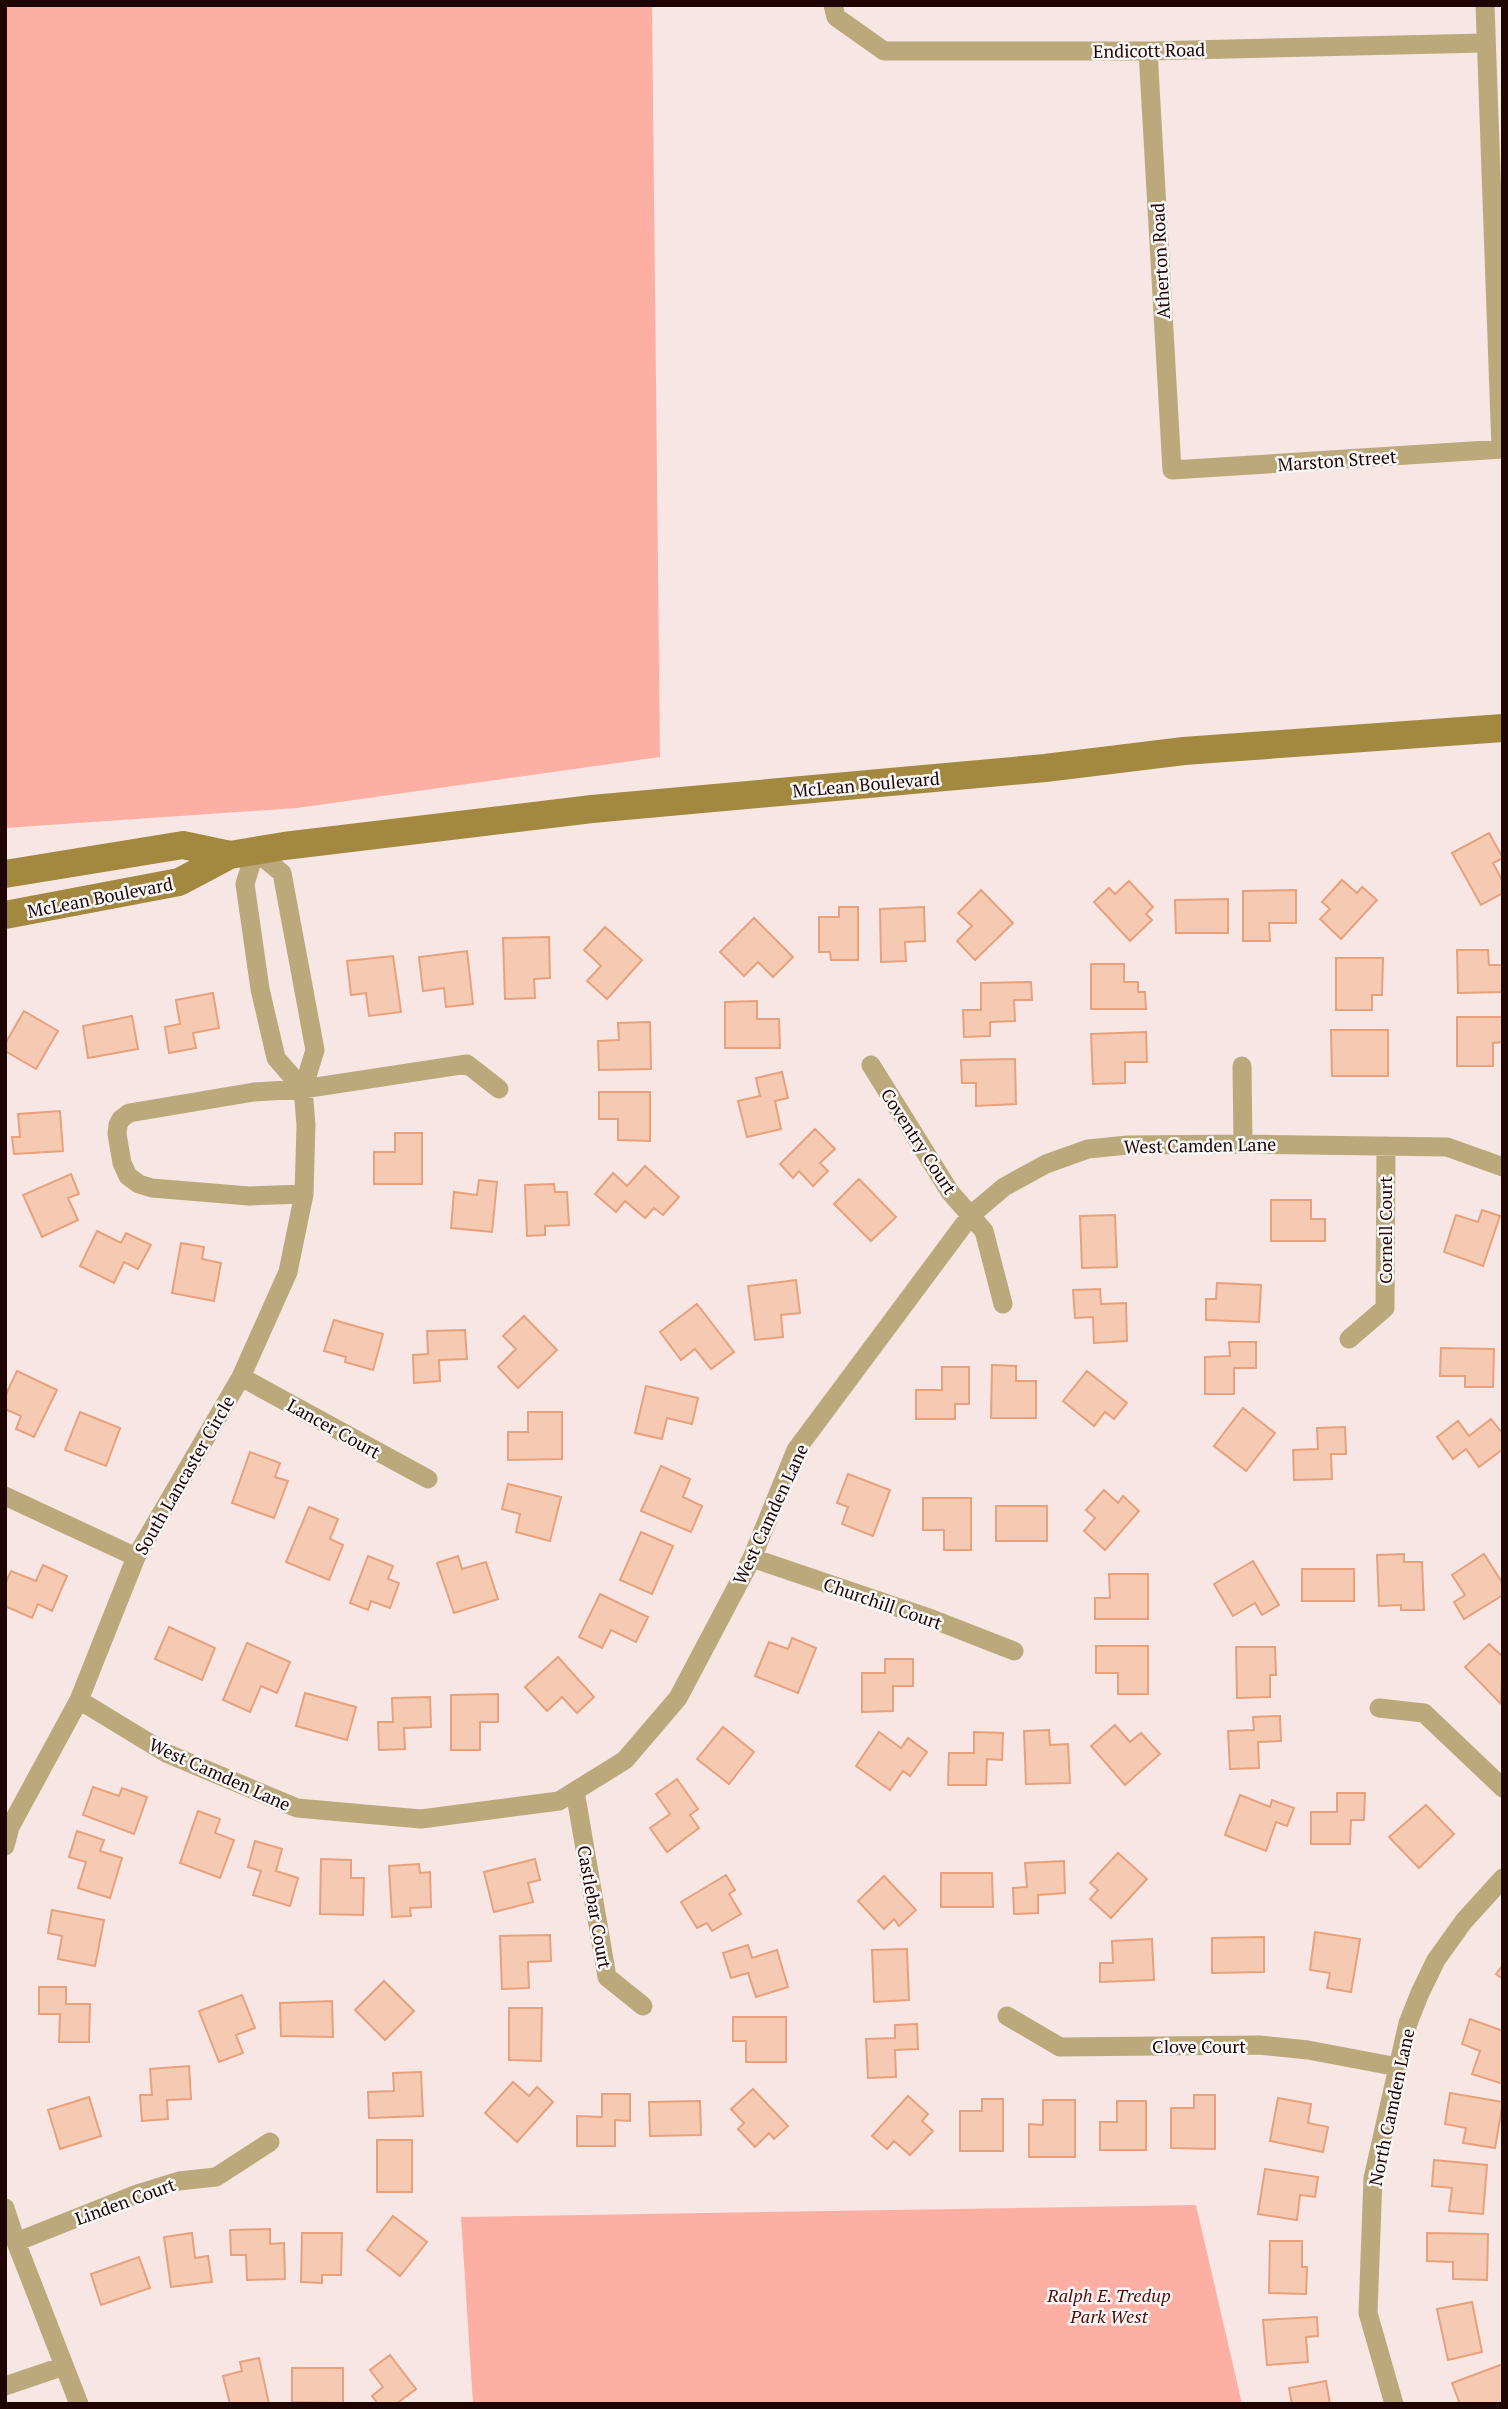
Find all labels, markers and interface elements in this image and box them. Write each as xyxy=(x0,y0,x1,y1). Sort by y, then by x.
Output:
street label: Endicott Road xyxy=(1093,37,1205,63)
street label: Atherton Road xyxy=(1145,202,1175,320)
street label: Marston Street xyxy=(1277,444,1398,476)
street label: McLean Boulevard xyxy=(791,766,941,802)
street label: McLean Boulevard xyxy=(25,871,175,923)
street label: Coventry Court xyxy=(876,1083,962,1199)
street label: West Camden Lane xyxy=(1124,1132,1276,1158)
street label: Cornell Court xyxy=(1373,1176,1397,1284)
street label: South Lancaster Circle xyxy=(129,1391,239,1559)
street label: Lancer Court xyxy=(283,1393,385,1464)
street label: West Camden Lane xyxy=(727,1440,813,1588)
street label: Churchill Court xyxy=(820,1571,946,1635)
street label: West Camden Lane xyxy=(145,1732,295,1816)
street label: Castlebar Court xyxy=(572,1843,618,1971)
street label: North Camden Lane xyxy=(1363,2026,1419,2188)
street label: Clove Court xyxy=(1152,2034,1246,2058)
street label: Linden Court xyxy=(71,2172,179,2230)
park label: Ralph E. Tredup Park West xyxy=(1046,2283,1171,2328)

